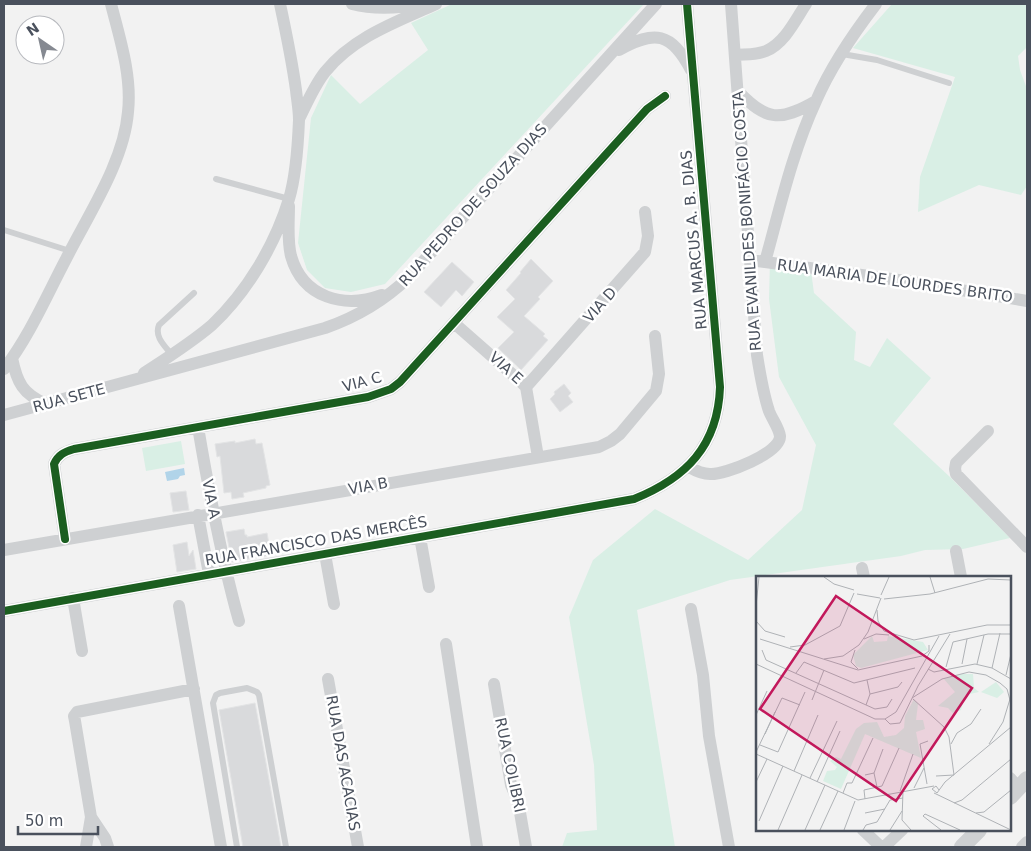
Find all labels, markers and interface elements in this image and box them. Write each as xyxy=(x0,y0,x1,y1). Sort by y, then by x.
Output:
north arrow xyxy=(15,15,65,65)
text: N xyxy=(23,19,42,39)
street label: RUA EVANILDES BONIFÁCIO COSTA xyxy=(728,89,765,352)
street label: RUA PEDRO DE SOUZA DIAS xyxy=(395,120,551,290)
street label: RUA MARCUS A. B. DIAS xyxy=(677,149,711,331)
street label: RUA MARIA DE LOURDES BRITO xyxy=(776,256,1014,306)
street label: VIA D xyxy=(580,284,620,326)
street label: VIA E xyxy=(485,348,527,388)
street label: VIA C xyxy=(340,368,384,396)
street label: RUA SETE xyxy=(31,380,107,416)
street label: VIA B xyxy=(347,474,389,498)
street label: VIA A xyxy=(198,478,224,521)
street label: RUA FRANCISCO DAS MERCÊS xyxy=(203,512,428,569)
inset map xyxy=(756,576,1011,831)
street label: RUA DAS ACACIAS xyxy=(322,694,364,832)
street label: RUA COLIBRI xyxy=(491,716,529,814)
scale bar xyxy=(18,804,98,836)
text: 50 m xyxy=(25,812,63,830)

